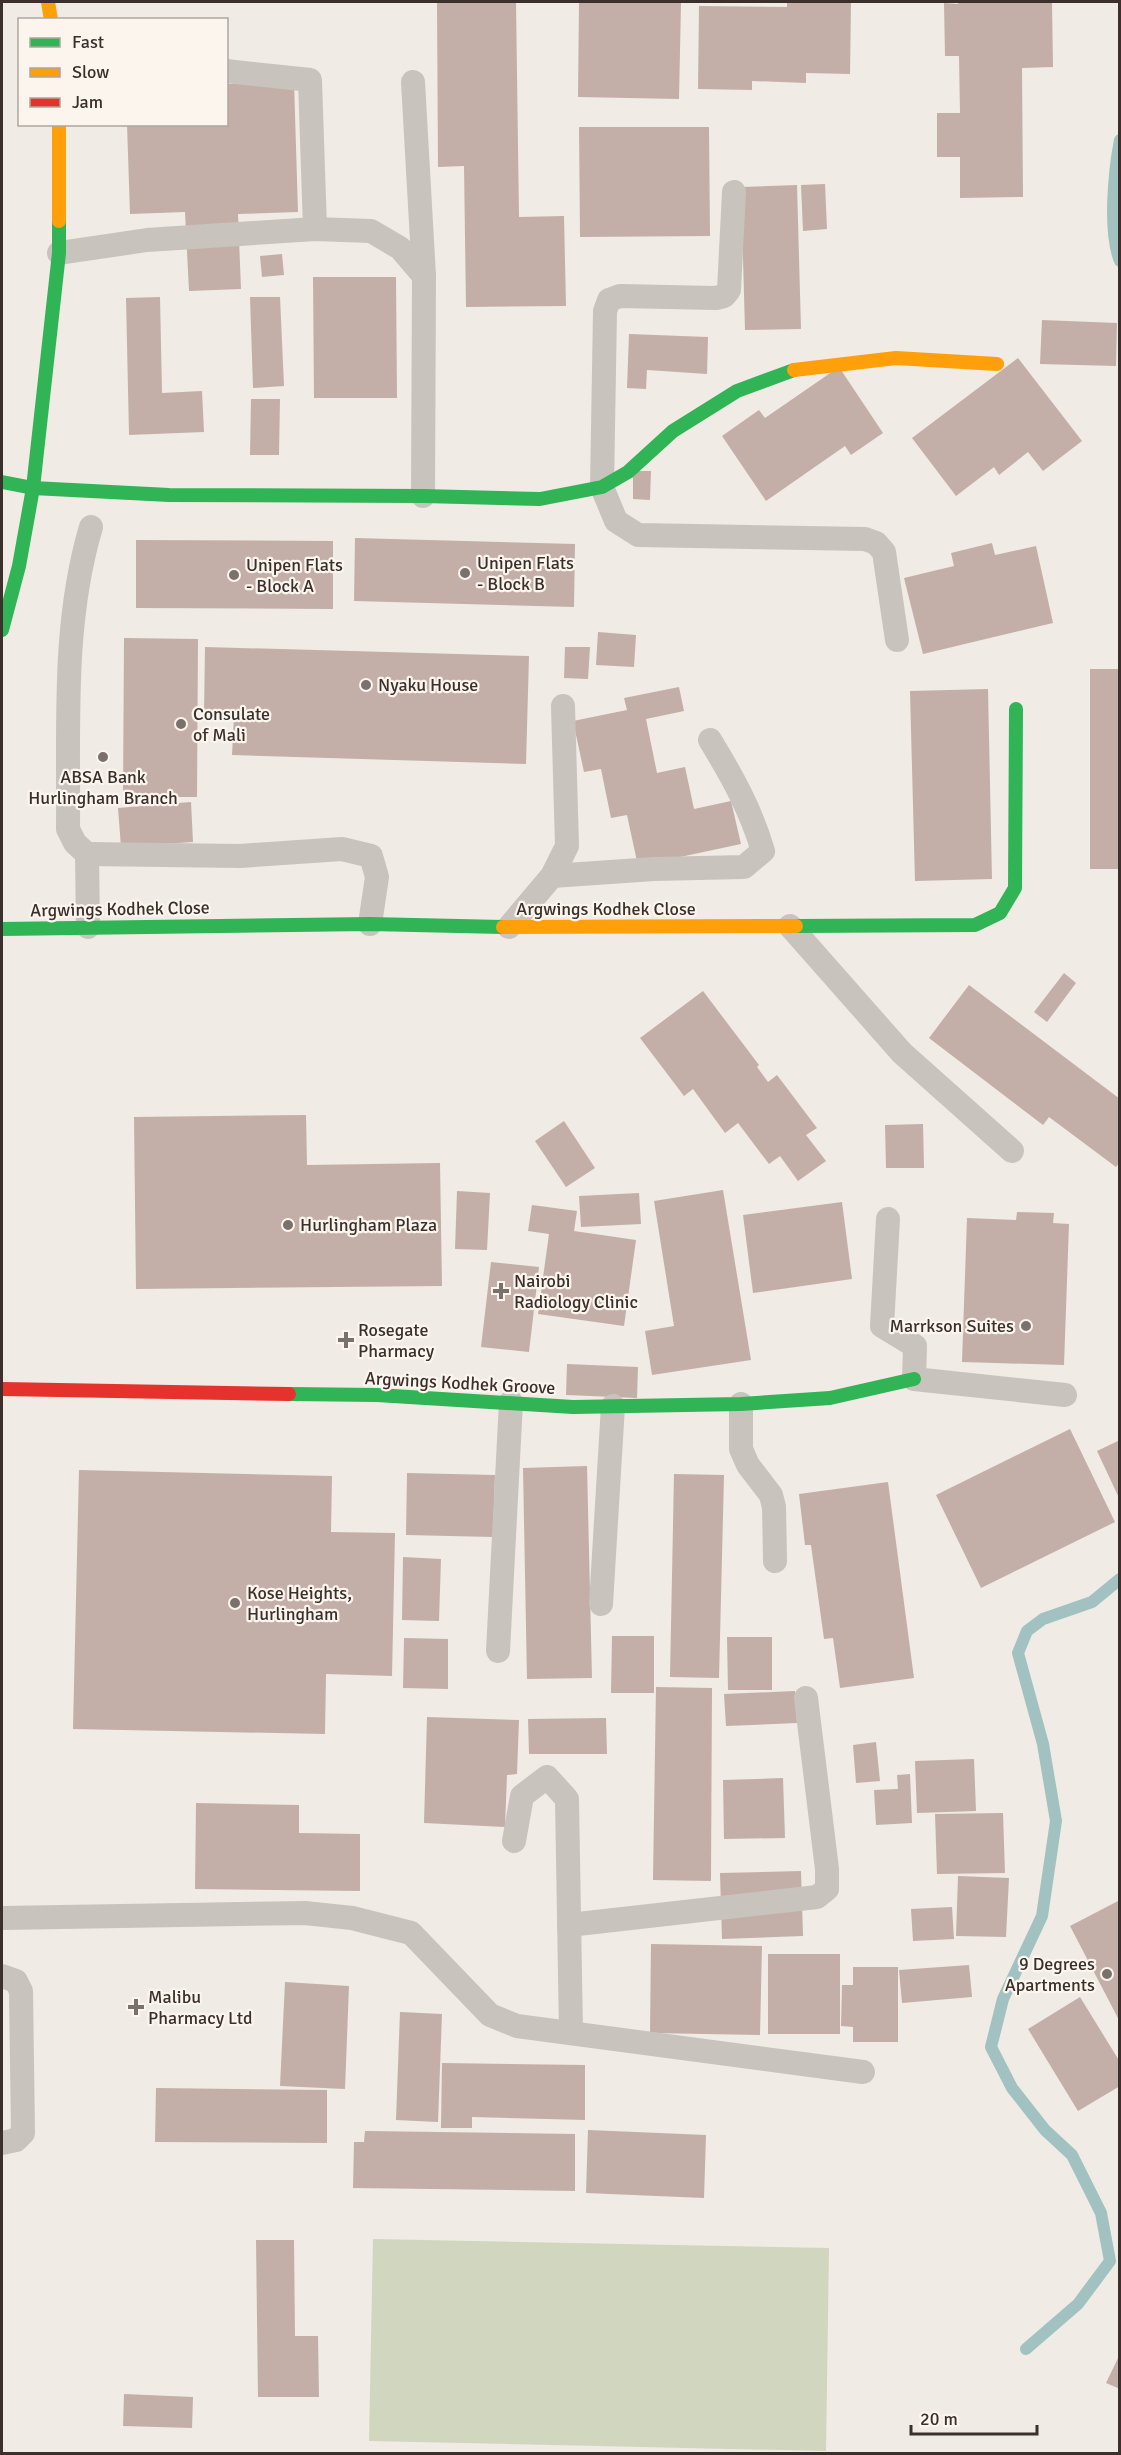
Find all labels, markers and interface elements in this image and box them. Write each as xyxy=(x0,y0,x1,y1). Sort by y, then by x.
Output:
legend xyxy=(18,18,228,126)
text: Fast xyxy=(72,31,104,53)
text: Slow xyxy=(72,61,109,83)
text: Jam xyxy=(72,91,103,113)
place label: Unipen Flats - Block B xyxy=(477,552,574,595)
place label: Unipen Flats - Block A xyxy=(246,554,343,597)
marker: Unipen Flats - Block B xyxy=(458,566,472,580)
marker: Unipen Flats - Block A xyxy=(227,568,241,582)
place label: Nyaku House xyxy=(378,674,478,696)
marker: Nyaku House xyxy=(359,678,373,692)
place label: Consulate of Mali xyxy=(193,703,270,746)
marker: Consulate of Mali xyxy=(174,717,188,731)
marker: ABSA Bank Hurlingham Branch xyxy=(96,750,110,764)
place label: ABSA Bank Hurlingham Branch xyxy=(28,766,178,809)
street label: Argwings Kodhek Close xyxy=(30,896,210,922)
street label: Argwings Kodhek Close xyxy=(516,898,696,920)
place label: Hurlingham Plaza xyxy=(300,1214,437,1236)
marker: Hurlingham Plaza xyxy=(281,1218,295,1232)
place label: Nairobi Radiology Clinic xyxy=(514,1270,638,1313)
marker: Nairobi Radiology Clinic xyxy=(492,1282,510,1300)
place label: Marrkson Suites xyxy=(889,1315,1014,1337)
place label: Rosegate Pharmacy xyxy=(358,1319,435,1362)
marker: Marrkson Suites xyxy=(1019,1319,1033,1333)
marker: Rosegate Pharmacy xyxy=(339,1333,353,1347)
street label: Argwings Kodhek Groove xyxy=(364,1367,556,1399)
place label: Kose Heights, Hurlingham xyxy=(247,1582,352,1625)
marker: Kose Heights, Hurlingham xyxy=(228,1596,242,1610)
place label: 9 Degrees Apartments xyxy=(1005,1953,1095,1996)
marker: 9 Degrees Apartments xyxy=(1100,1967,1114,1981)
place label: Malibu Pharmacy Ltd xyxy=(148,1986,252,2029)
marker: Malibu Pharmacy Ltd xyxy=(129,2000,143,2014)
scale bar xyxy=(911,2398,1037,2436)
text: 20 m xyxy=(920,2408,958,2430)

